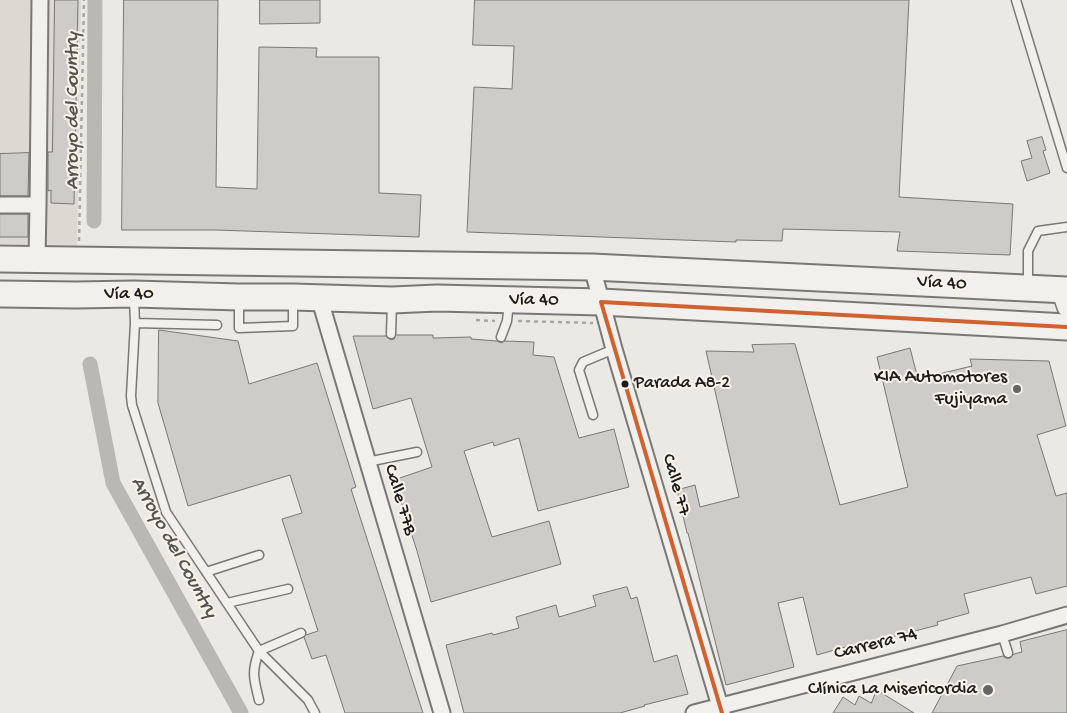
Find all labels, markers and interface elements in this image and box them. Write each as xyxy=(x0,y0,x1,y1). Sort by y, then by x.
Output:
water label: Arroyo del Country xyxy=(62,32,86,190)
street label: Vía 40 xyxy=(917,271,967,297)
street label: Vía 40 xyxy=(104,284,154,306)
street label: Vía 40 xyxy=(509,289,559,313)
place label: KIA Automotores Fujiyama xyxy=(874,367,1007,411)
place label: Parada A8-2 xyxy=(634,373,730,395)
marker: Parada A8-2 xyxy=(620,379,630,389)
marker: KIA Automotores Fujiyama xyxy=(1011,383,1023,395)
street label: Calle 77 xyxy=(655,451,695,519)
street label: Calle 77B xyxy=(377,462,421,538)
water label: Arroyo del Country xyxy=(124,473,222,623)
street label: Carrera 74 xyxy=(832,624,920,666)
place label: Clínica La Misericordia xyxy=(808,679,977,701)
marker: Clínica La Misericordia xyxy=(981,683,995,697)

